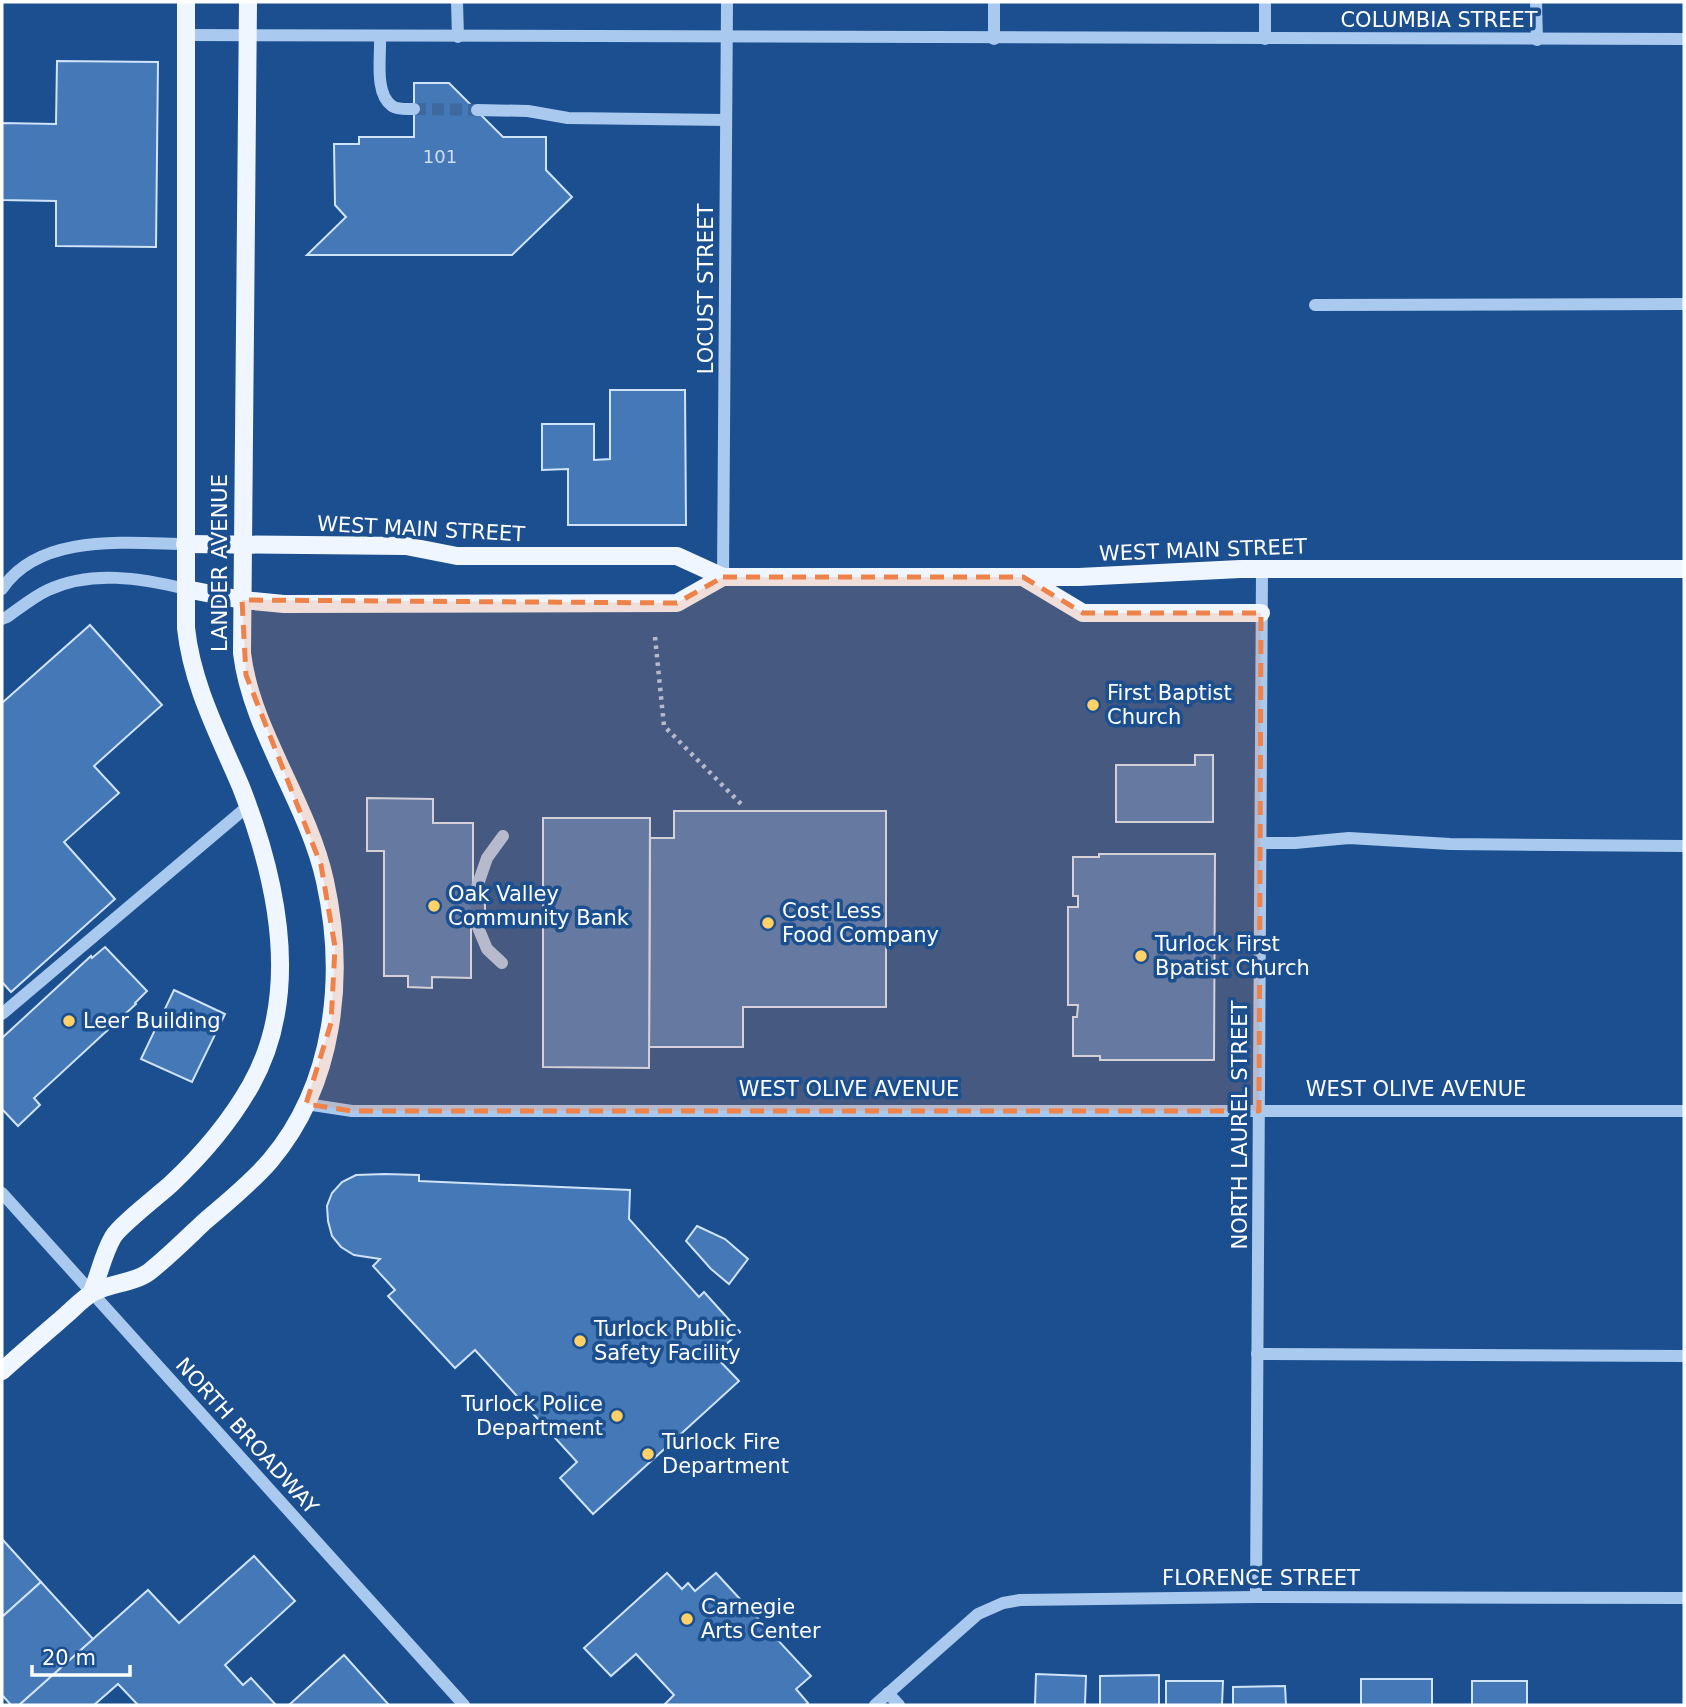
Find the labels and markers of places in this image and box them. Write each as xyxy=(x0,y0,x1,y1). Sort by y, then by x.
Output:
place label: First Baptist Church xyxy=(1107,681,1232,729)
marker: First Baptist Church xyxy=(1085,697,1101,713)
place label: Oak Valley Community Bank xyxy=(448,882,630,930)
marker: Oak Valley Community Bank xyxy=(426,898,442,914)
place label: Cost Less Food Company xyxy=(782,899,939,947)
marker: Cost Less Food Company xyxy=(760,915,776,931)
place label: Turlock First Bpatist Church xyxy=(1154,932,1310,980)
marker: Turlock First Bpatist Church xyxy=(1133,948,1149,964)
place label: Leer Building xyxy=(83,1009,221,1033)
marker: Leer Building xyxy=(61,1013,77,1029)
place label: Turlock Public Safety Facility xyxy=(593,1317,741,1365)
marker: Turlock Public Safety Facility xyxy=(572,1333,588,1349)
place label: Turlock Police Department xyxy=(460,1392,603,1440)
marker: Turlock Police Department xyxy=(609,1408,625,1424)
place label: Turlock Fire Department xyxy=(661,1430,789,1478)
marker: Turlock Fire Department xyxy=(640,1446,656,1462)
place label: Carnegie Arts Center xyxy=(701,1595,821,1643)
marker: Carnegie Arts Center xyxy=(679,1611,695,1627)

